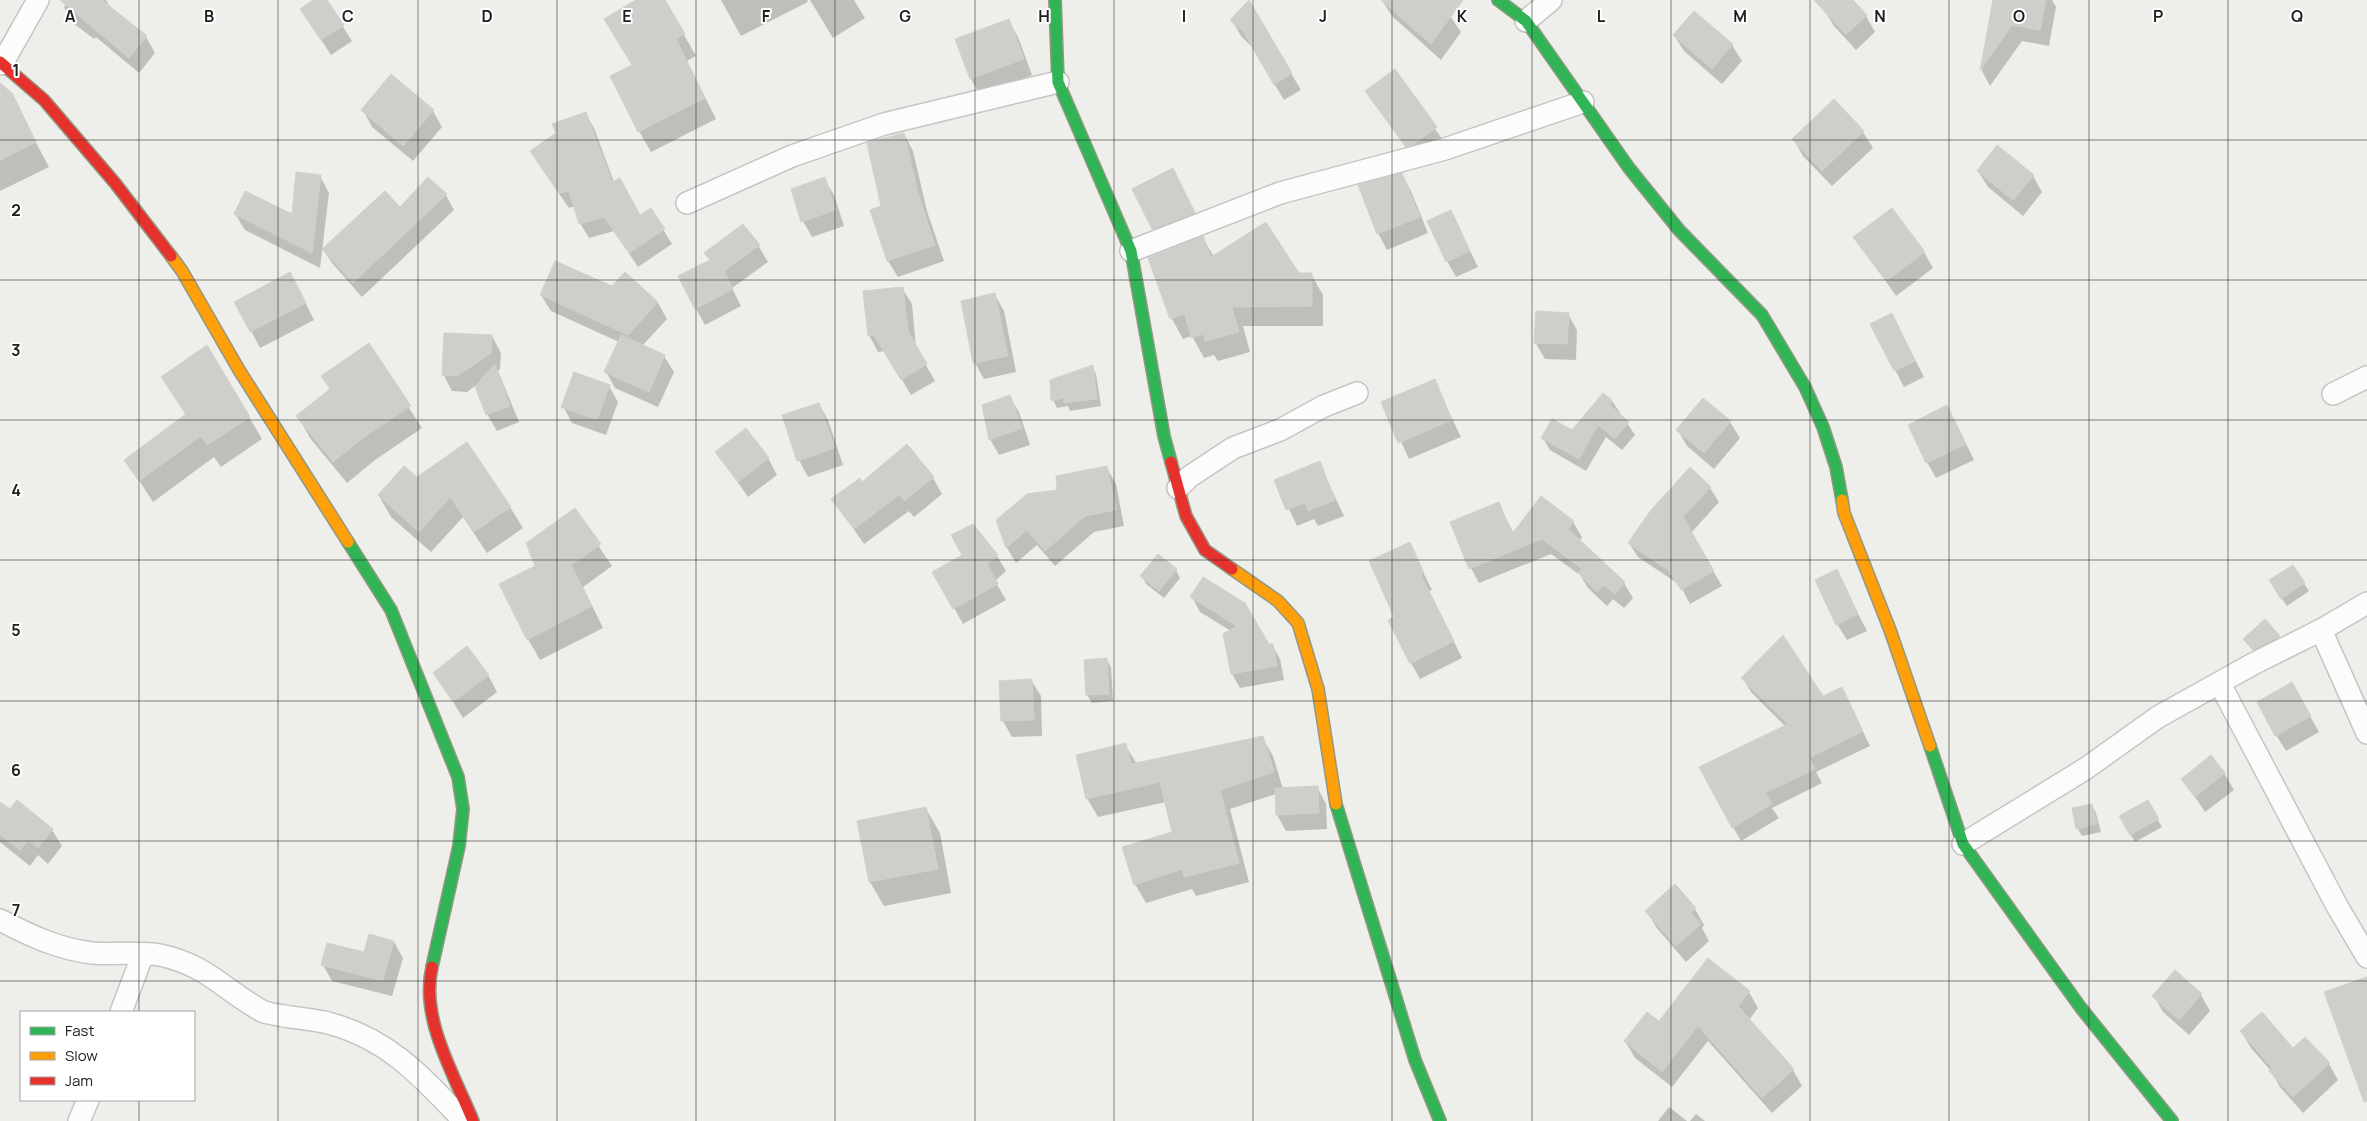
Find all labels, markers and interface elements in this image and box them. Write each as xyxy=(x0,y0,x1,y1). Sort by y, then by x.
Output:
text: A xyxy=(65,5,76,27)
text: B xyxy=(204,5,214,27)
text: C xyxy=(342,5,354,27)
text: D xyxy=(481,5,493,27)
text: E xyxy=(622,5,632,27)
text: F xyxy=(762,5,771,27)
text: G xyxy=(899,5,911,27)
text: H xyxy=(1038,5,1050,27)
text: I xyxy=(1182,5,1186,27)
text: J xyxy=(1319,5,1327,27)
text: K xyxy=(1457,5,1468,27)
text: L xyxy=(1597,5,1606,27)
text: M xyxy=(1733,5,1747,27)
text: N xyxy=(1874,5,1886,27)
text: O xyxy=(2013,5,2025,27)
text: P xyxy=(2153,5,2163,27)
text: Q xyxy=(2291,5,2303,27)
text: 1 xyxy=(12,59,20,81)
text: 2 xyxy=(11,199,21,221)
text: 3 xyxy=(11,339,21,361)
text: 4 xyxy=(11,479,21,501)
text: 5 xyxy=(11,619,21,641)
text: 6 xyxy=(11,759,21,781)
text: 7 xyxy=(12,899,20,921)
legend xyxy=(20,1011,195,1101)
text: Fast xyxy=(65,1020,94,1041)
text: Slow xyxy=(65,1045,98,1066)
text: Jam xyxy=(65,1070,93,1091)

